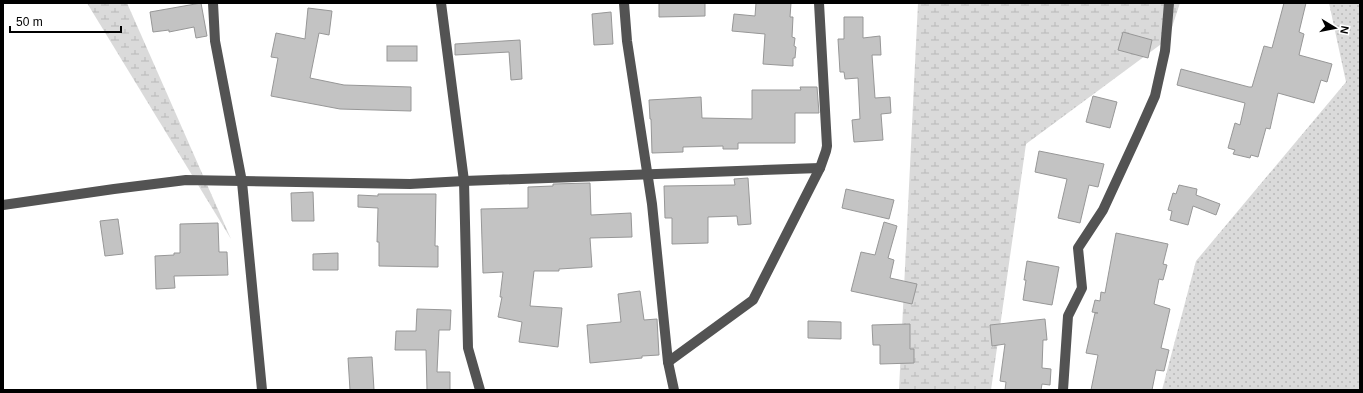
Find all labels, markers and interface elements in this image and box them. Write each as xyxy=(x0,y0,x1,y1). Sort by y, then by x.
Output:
scale bar xyxy=(10,8,121,34)
north arrow xyxy=(1315,8,1355,48)
text: 50 m xyxy=(16,15,43,29)
text: N xyxy=(1338,25,1351,35)

